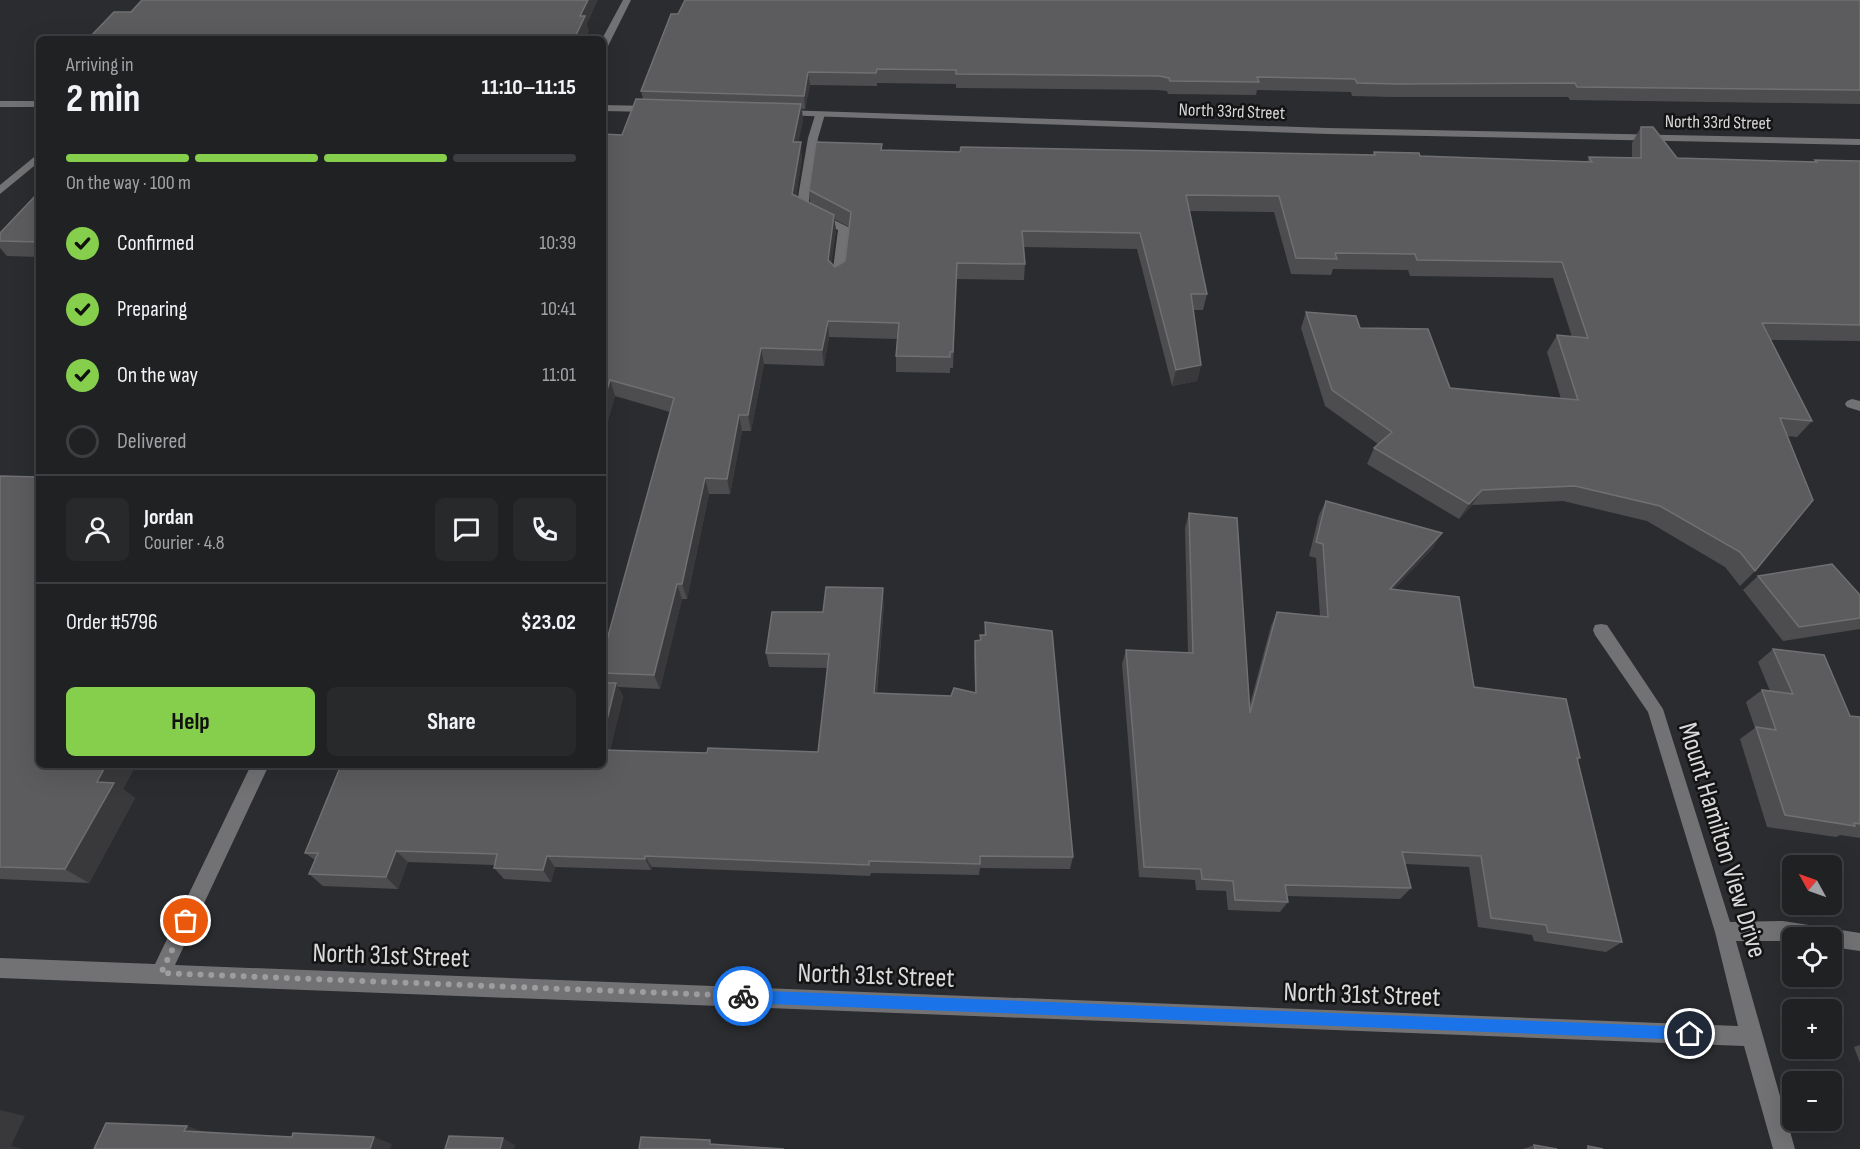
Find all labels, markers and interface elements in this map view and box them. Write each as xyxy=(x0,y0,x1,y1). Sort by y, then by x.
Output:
text: Arriving in xyxy=(66,53,134,77)
text: 11:10–11:15 xyxy=(482,74,576,101)
text: 2 min xyxy=(66,76,140,123)
street label: North 33rd Street xyxy=(1178,99,1286,124)
street label: North 33rd Street xyxy=(1665,111,1772,134)
text: On the way · 100 m xyxy=(66,171,191,195)
icon: check xyxy=(66,227,99,260)
text: Confirmed xyxy=(117,230,194,257)
text: 10:39 xyxy=(539,231,576,255)
icon: check xyxy=(66,293,99,326)
text: Preparing xyxy=(117,296,187,323)
text: 10:41 xyxy=(541,297,576,321)
icon: check xyxy=(66,359,99,392)
text: On the way xyxy=(117,362,198,389)
text: 11:01 xyxy=(542,363,576,387)
text: Delivered xyxy=(117,428,186,455)
button: person xyxy=(66,498,129,561)
button: chat xyxy=(435,498,498,561)
button: phone xyxy=(513,498,576,561)
text: Jordan xyxy=(144,504,193,531)
text: Courier · 4.8 xyxy=(144,531,225,555)
text: Order #5796 xyxy=(66,609,158,636)
text: $23.02 xyxy=(521,609,576,636)
button: Help xyxy=(66,687,315,756)
button: Share xyxy=(327,687,576,756)
street label: Mount Hamilton View Drive xyxy=(1671,719,1773,962)
north arrow xyxy=(1782,855,1842,915)
map controls xyxy=(1782,855,1842,1131)
pin xyxy=(160,895,211,946)
icon: bag xyxy=(169,904,202,937)
button: locate xyxy=(1782,927,1842,987)
street label: North 31st Street xyxy=(312,937,470,975)
street label: North 31st Street xyxy=(797,957,955,995)
courier xyxy=(713,966,773,1026)
street label: North 31st Street xyxy=(1283,976,1441,1014)
icon: bike xyxy=(727,980,760,1013)
button: + xyxy=(1782,999,1842,1059)
pin xyxy=(1664,1008,1715,1059)
icon: home xyxy=(1673,1017,1706,1050)
button: − xyxy=(1782,1071,1842,1131)

